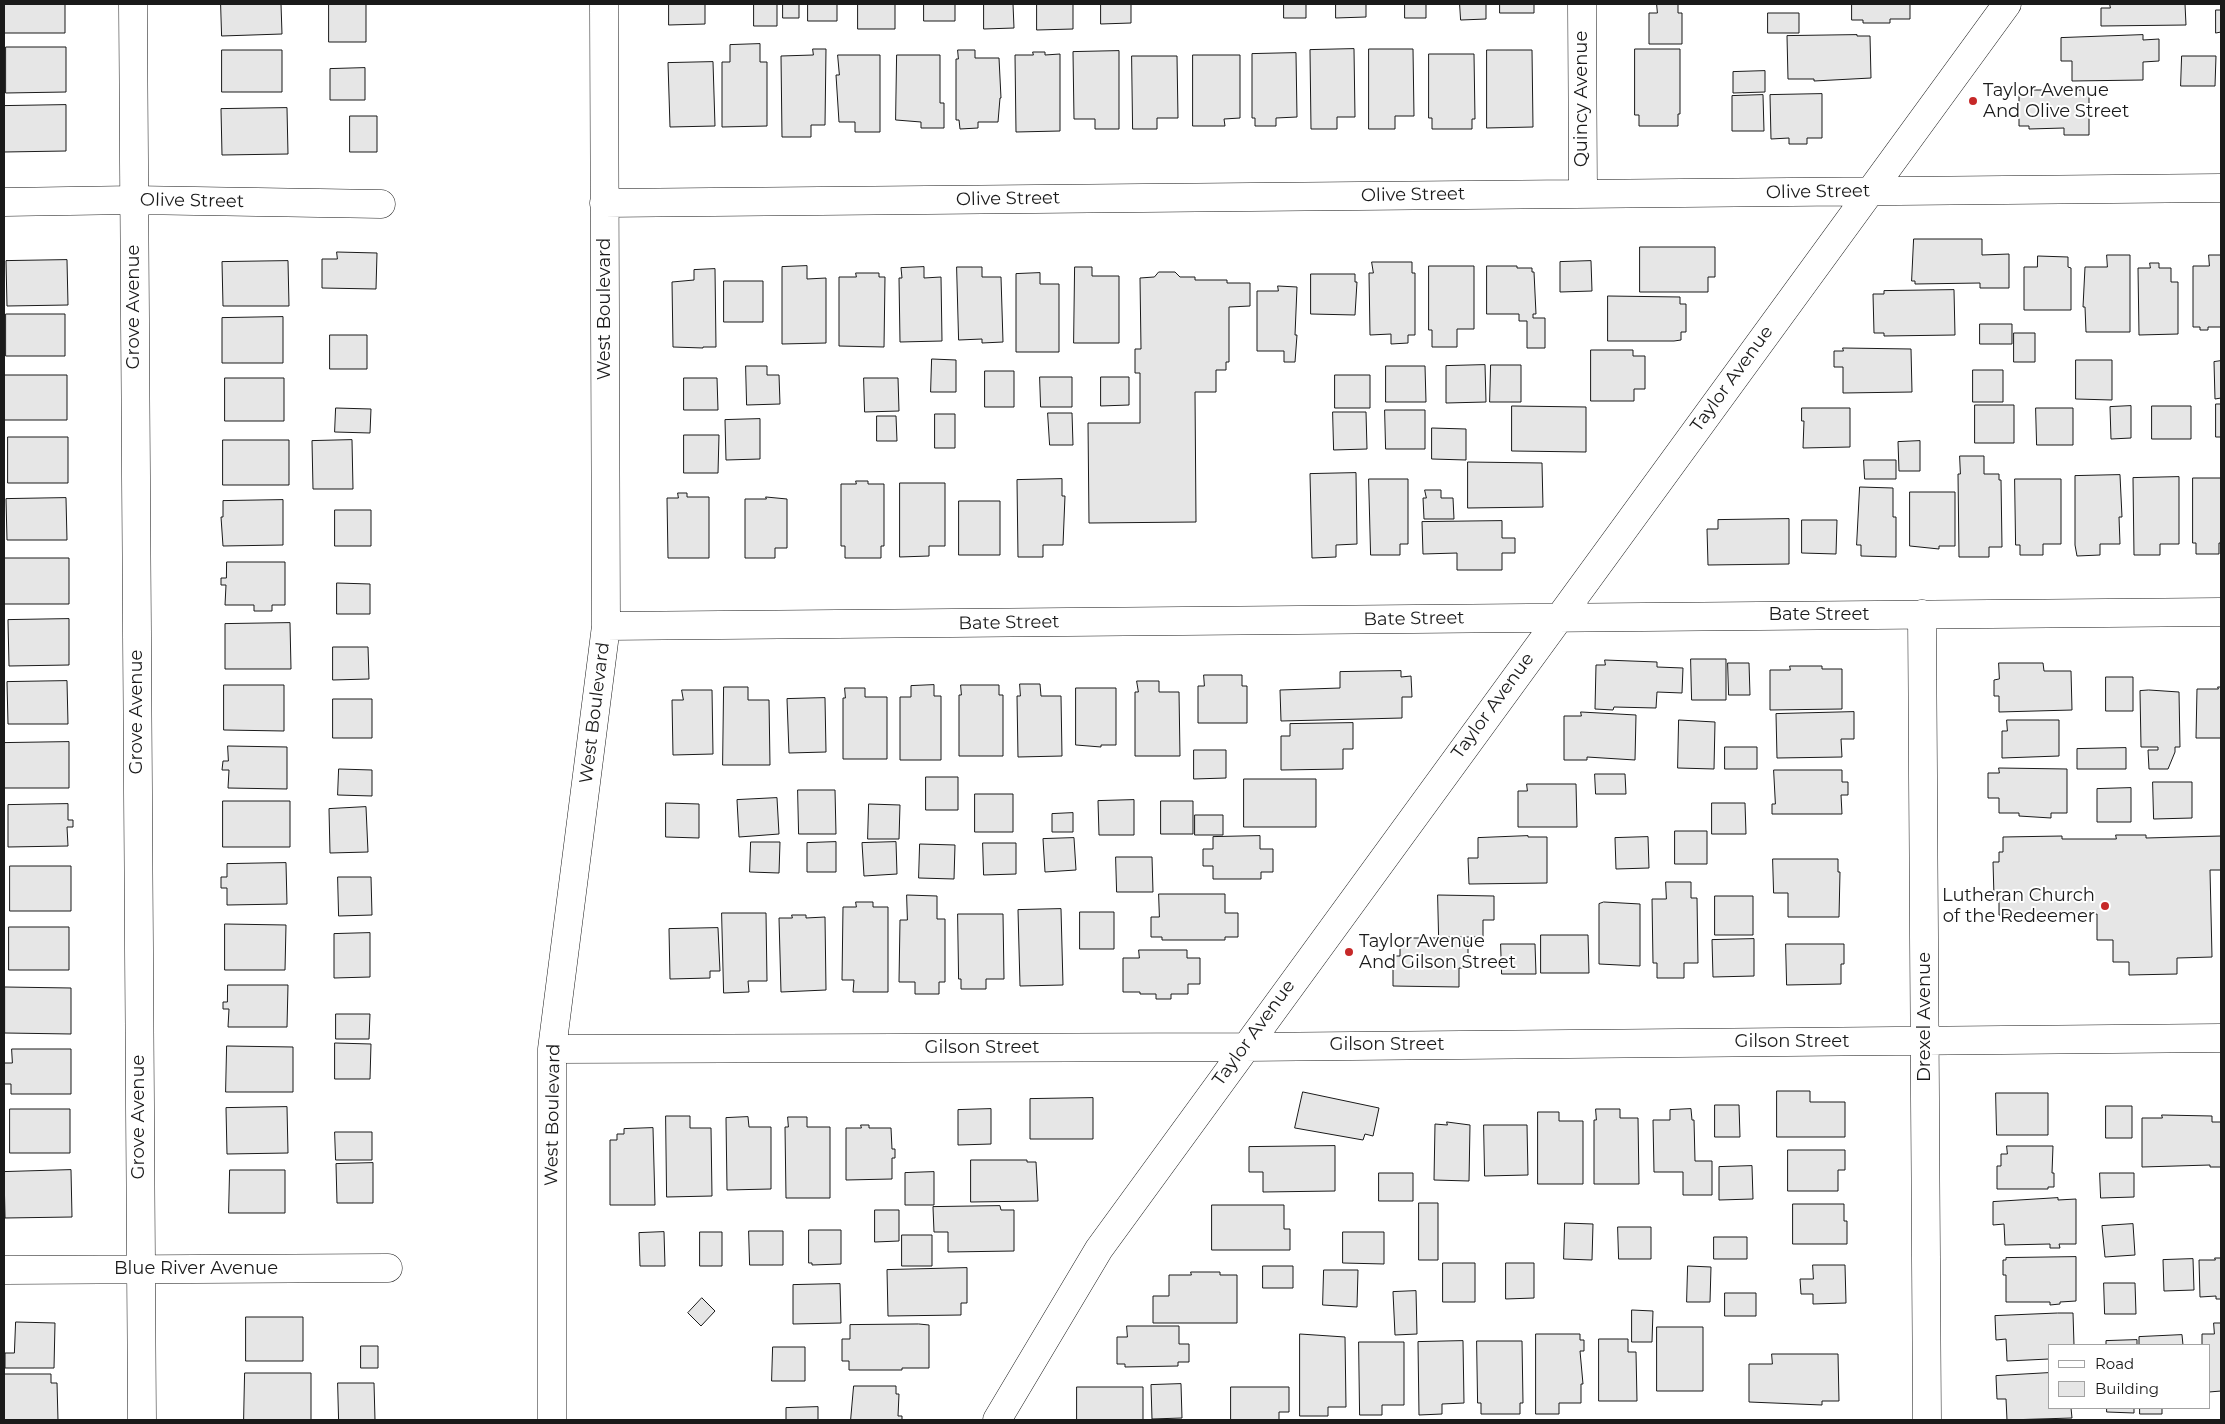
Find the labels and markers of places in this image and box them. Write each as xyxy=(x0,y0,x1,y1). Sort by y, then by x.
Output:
place label: Taylor Avenue And Olive Street xyxy=(1983,80,2129,122)
marker: Taylor Avenue And Olive Street xyxy=(1967,95,1979,107)
place label: Lutheran Church of the Redeemer xyxy=(1942,885,2095,928)
marker: Lutheran Church of the Redeemer xyxy=(2099,900,2111,912)
place label: Taylor Avenue And Gilson Street xyxy=(1359,931,1516,974)
marker: Taylor Avenue And Gilson Street xyxy=(1343,946,1355,958)

